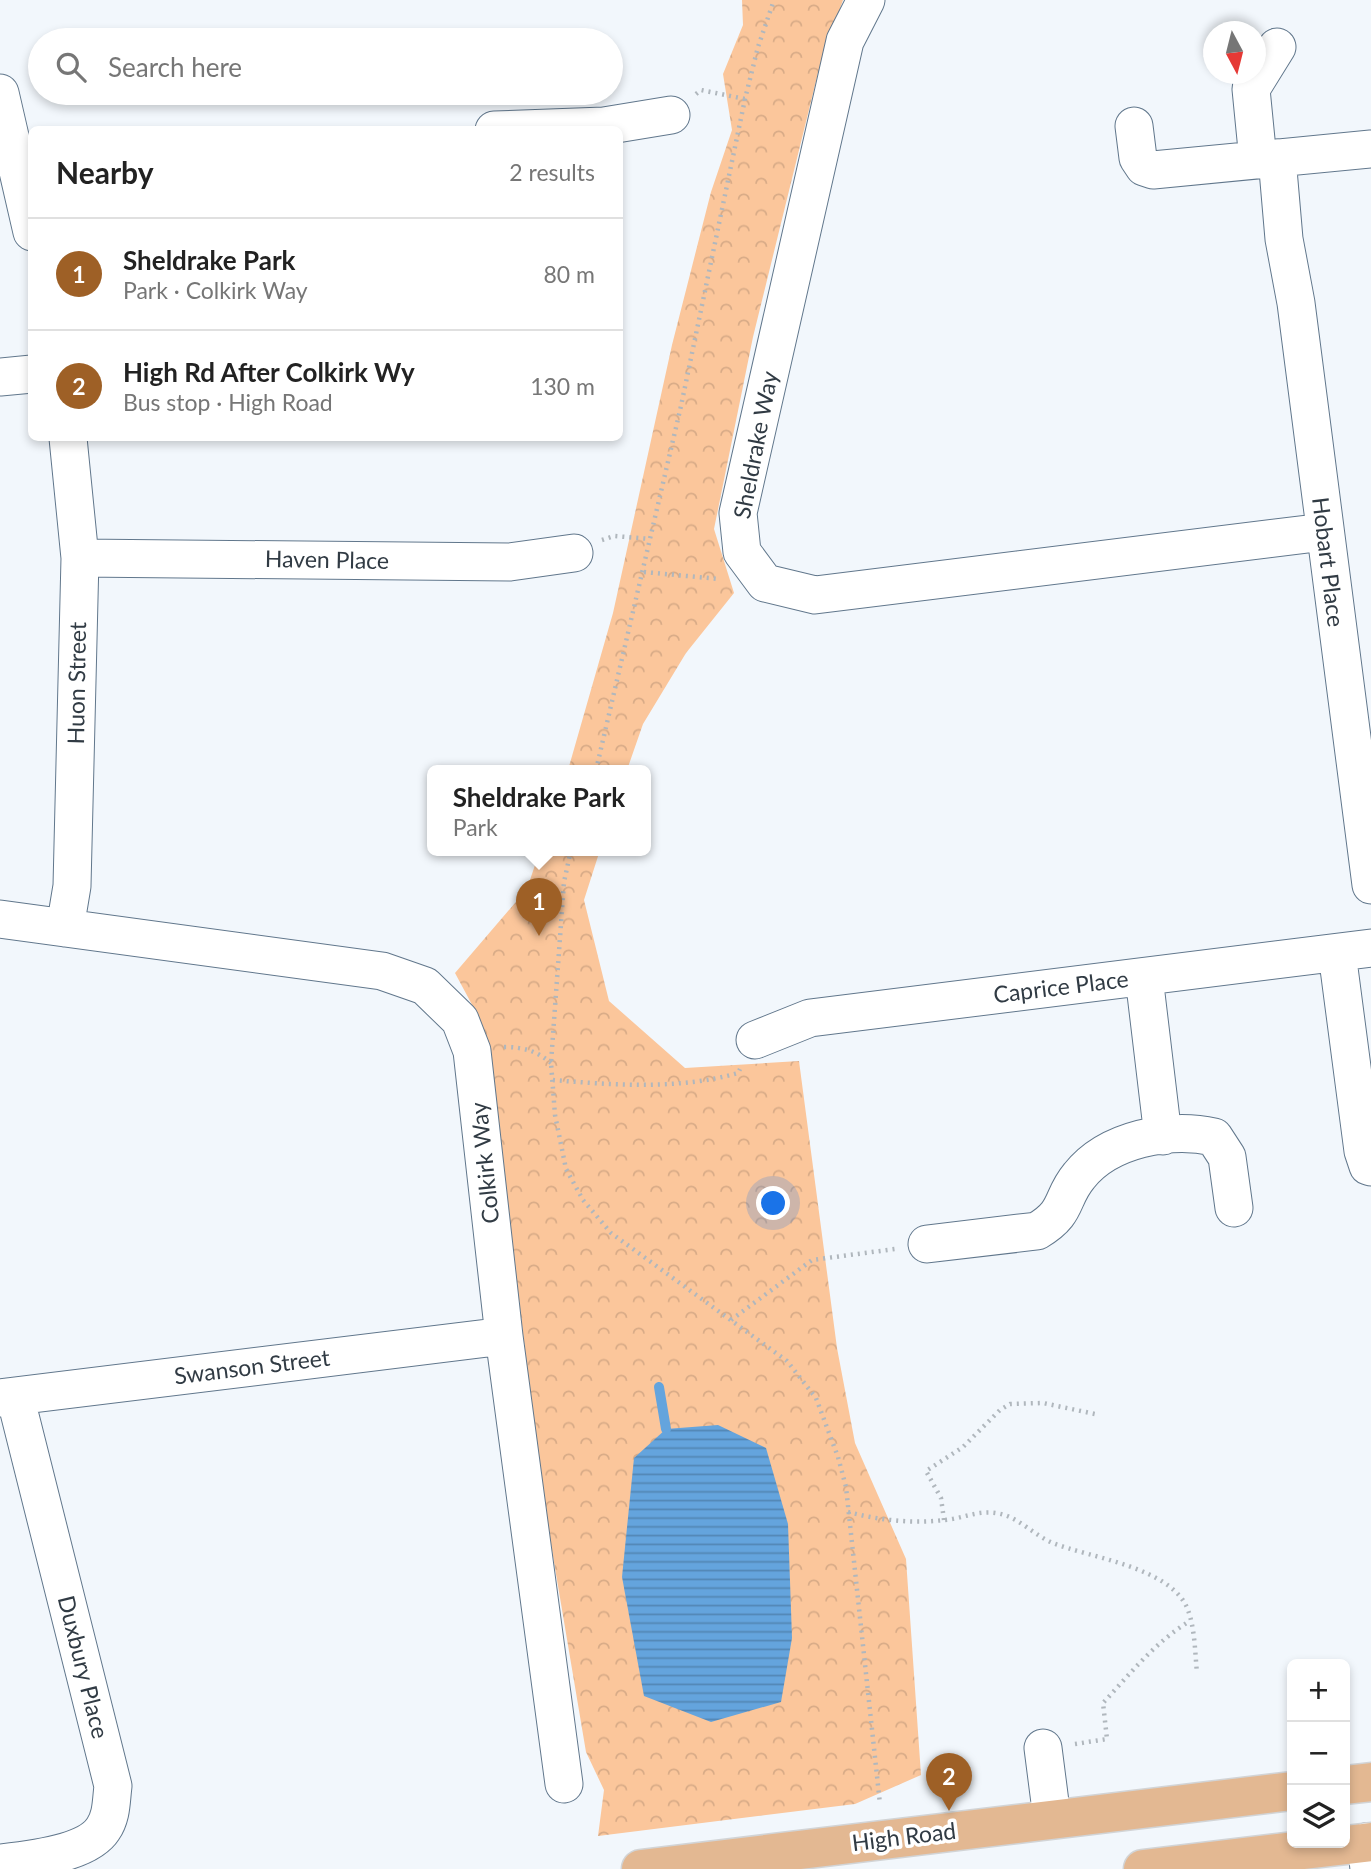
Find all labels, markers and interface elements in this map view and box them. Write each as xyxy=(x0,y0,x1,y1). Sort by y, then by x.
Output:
north arrow xyxy=(1203,21,1266,84)
search box xyxy=(28,28,623,105)
icon: search xyxy=(52,48,90,86)
text: Search here xyxy=(108,51,242,83)
text: Nearby xyxy=(56,154,154,190)
text: 2 results xyxy=(509,158,595,186)
text: Sheldrake Park xyxy=(123,244,295,276)
text: 1 xyxy=(72,260,86,288)
text: 80 m xyxy=(544,260,595,288)
text: Park · Colkirk Way xyxy=(123,276,308,304)
text: High Rd After Colkirk Wy xyxy=(123,356,415,388)
street label: Sheldrake Way xyxy=(727,369,783,521)
text: 2 xyxy=(72,372,86,400)
text: 130 m xyxy=(530,372,595,400)
text: Bus stop · High Road xyxy=(123,388,333,416)
street label: Hobart Place xyxy=(1307,495,1351,628)
street label: Haven Place xyxy=(265,544,389,574)
street label: Huon Street xyxy=(61,621,91,744)
popup xyxy=(427,765,651,856)
text: Sheldrake Park xyxy=(453,781,625,813)
text: Park xyxy=(453,813,498,841)
pin: 1 xyxy=(516,878,562,936)
street label: Caprice Place xyxy=(992,964,1130,1008)
street label: Colkirk Way xyxy=(464,1101,504,1225)
your location xyxy=(756,1186,790,1220)
street label: Swanson Street xyxy=(172,1342,332,1389)
street label: Duxbury Place xyxy=(53,1592,115,1741)
map controls xyxy=(1287,1659,1350,1848)
button: + xyxy=(1287,1659,1350,1722)
button: − xyxy=(1287,1722,1350,1785)
pin: 2 xyxy=(926,1753,972,1811)
button: layers xyxy=(1287,1785,1350,1848)
street label: High Road xyxy=(850,1816,957,1856)

